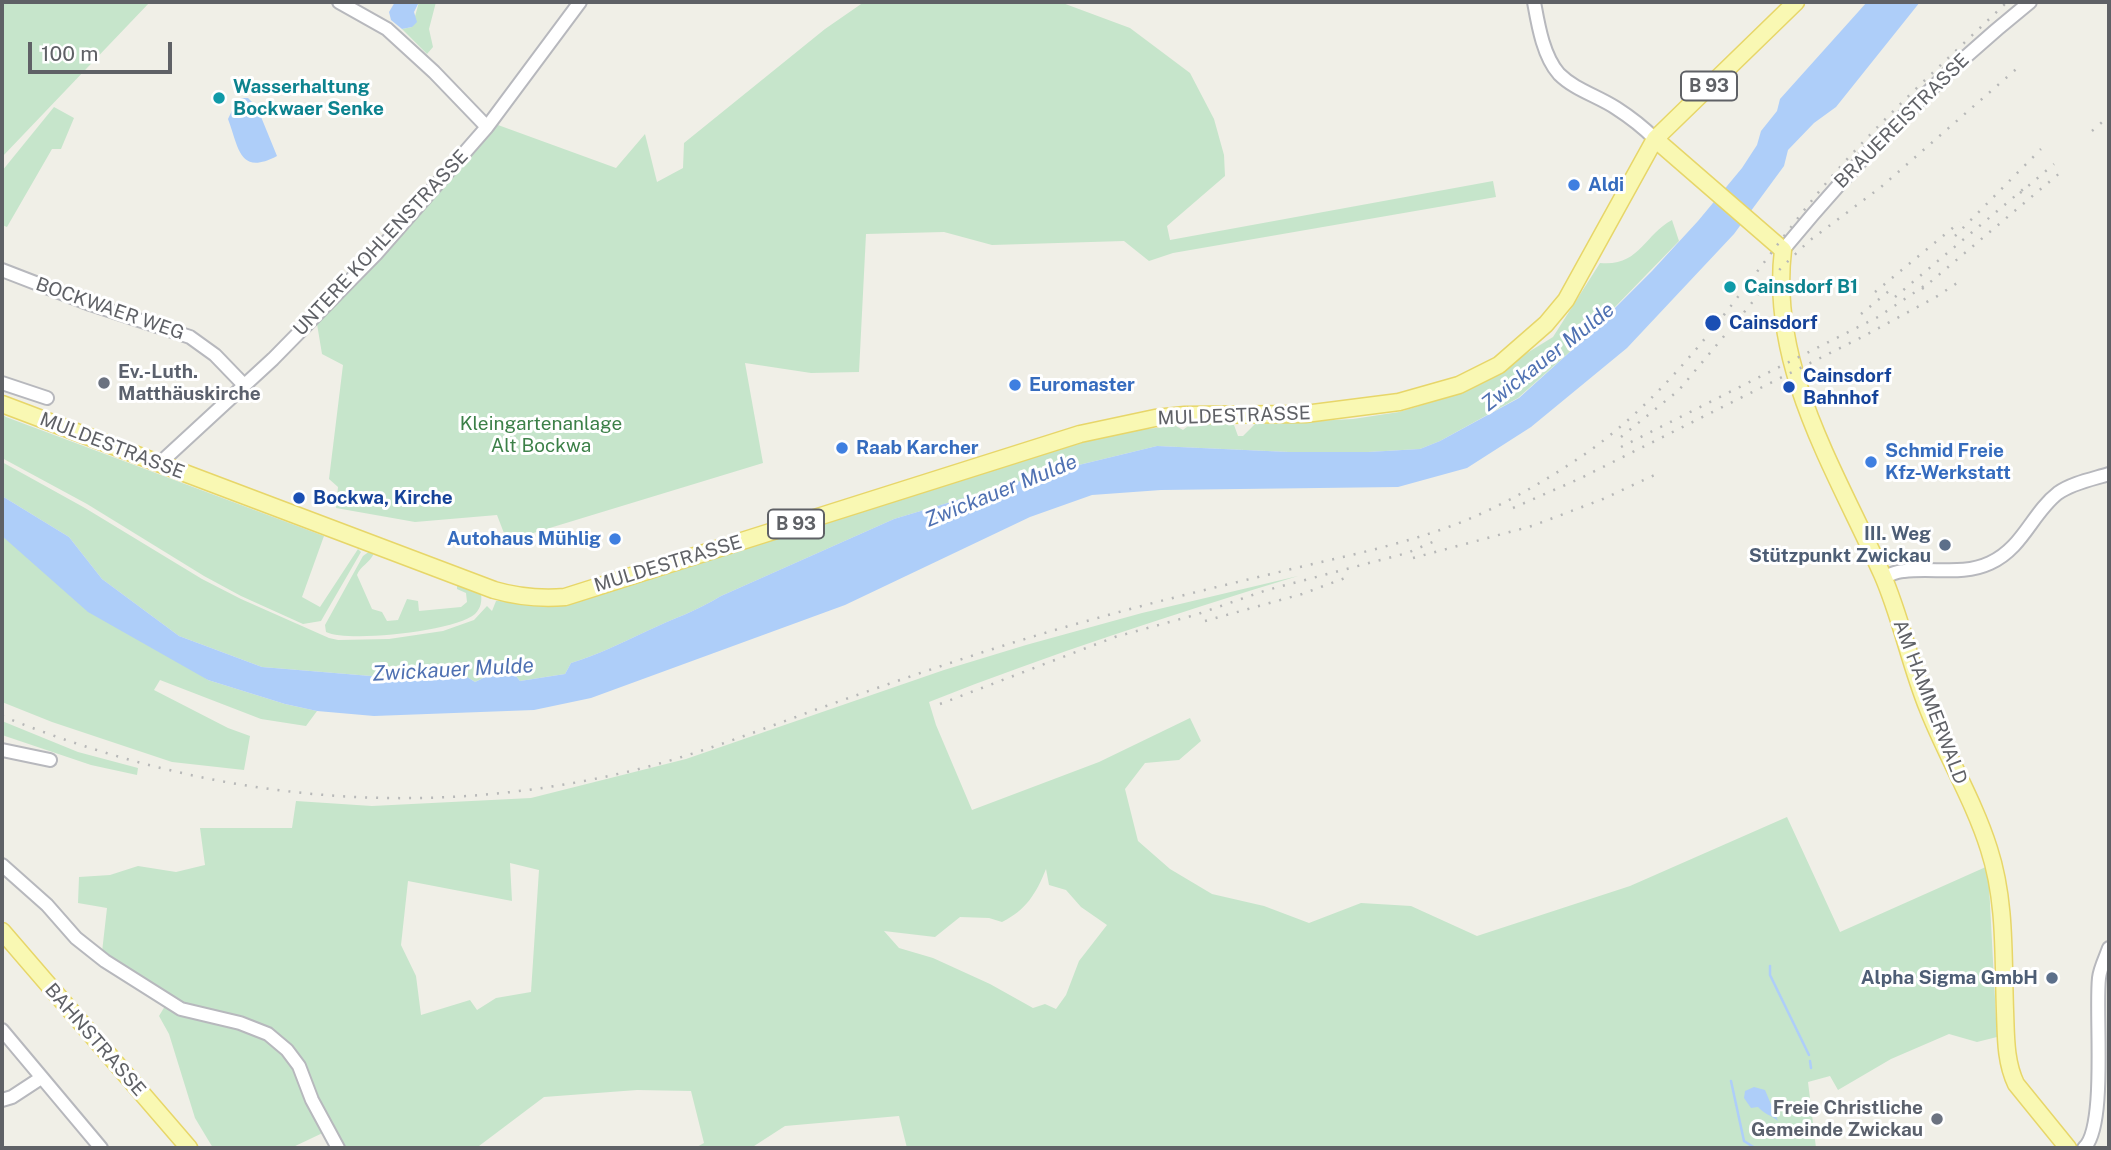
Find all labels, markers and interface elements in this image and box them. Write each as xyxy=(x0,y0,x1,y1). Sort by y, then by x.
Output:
scale bar xyxy=(32,28,175,72)
text: 100 m xyxy=(41,41,98,66)
street label: BRAUEREISTRASSE xyxy=(1830,49,1974,193)
road number: B 93 xyxy=(1681,72,1737,100)
place label: Wasserhaltung Bockwaer Senke xyxy=(233,76,384,120)
marker: Wasserhaltung Bockwaer Senke xyxy=(211,90,227,106)
street label: UNTERE KOHLENSTRASSE xyxy=(289,145,473,341)
place label: Aldi xyxy=(1588,174,1624,196)
marker: Aldi xyxy=(1566,177,1582,193)
street label: BOCKWAER WEG xyxy=(33,273,187,345)
place label: Cainsdorf B1 xyxy=(1744,276,1858,298)
marker: Cainsdorf B1 xyxy=(1722,279,1738,295)
water label: Zwickauer Mulde xyxy=(1476,297,1620,417)
place label: Cainsdorf xyxy=(1729,312,1818,334)
marker: Cainsdorf xyxy=(1703,313,1723,333)
place label: Ev.-Luth. Matthäuskirche xyxy=(118,361,261,405)
place label: Cainsdorf Bahnhof xyxy=(1803,365,1892,409)
place label: Euromaster xyxy=(1029,374,1135,396)
marker: Ev.-Luth. Matthäuskirche xyxy=(96,375,112,391)
marker: Euromaster xyxy=(1007,377,1023,393)
marker: Cainsdorf Bahnhof xyxy=(1781,379,1797,395)
street label: MULDESTRASSE xyxy=(1157,402,1311,430)
street label: MULDESTRASSE xyxy=(36,408,188,484)
park label: Kleingartenanlage Alt Bockwa xyxy=(460,413,622,457)
place label: Raab Karcher xyxy=(856,437,979,459)
marker: Raab Karcher xyxy=(834,440,850,456)
place label: Schmid Freie Kfz-Werkstatt xyxy=(1885,440,2011,484)
water label: Zwickauer Mulde xyxy=(921,449,1081,533)
marker: Schmid Freie Kfz-Werkstatt xyxy=(1863,454,1879,470)
place label: Bockwa, Kirche xyxy=(313,487,453,509)
marker: Bockwa, Kirche xyxy=(291,490,307,506)
road number: B 93 xyxy=(768,510,824,538)
place label: III. Weg Stützpunkt Zwickau xyxy=(1749,523,1931,567)
place label: Autohaus Mühlig xyxy=(447,528,601,550)
street label: MULDESTRASSE xyxy=(591,531,745,597)
marker: Autohaus Mühlig xyxy=(607,531,623,547)
marker: III. Weg Stützpunkt Zwickau xyxy=(1937,537,1953,553)
street label: AM HAMMERWALD xyxy=(1888,616,1972,788)
water label: Zwickauer Mulde xyxy=(372,653,534,687)
place label: Alpha Sigma GmbH xyxy=(1861,967,2038,989)
marker: Alpha Sigma GmbH xyxy=(2044,970,2060,986)
street label: BAHNSTRASSE xyxy=(40,979,150,1101)
place label: Freie Christliche Gemeinde Zwickau xyxy=(1751,1097,1923,1141)
marker: Freie Christliche Gemeinde Zwickau xyxy=(1929,1111,1945,1127)

